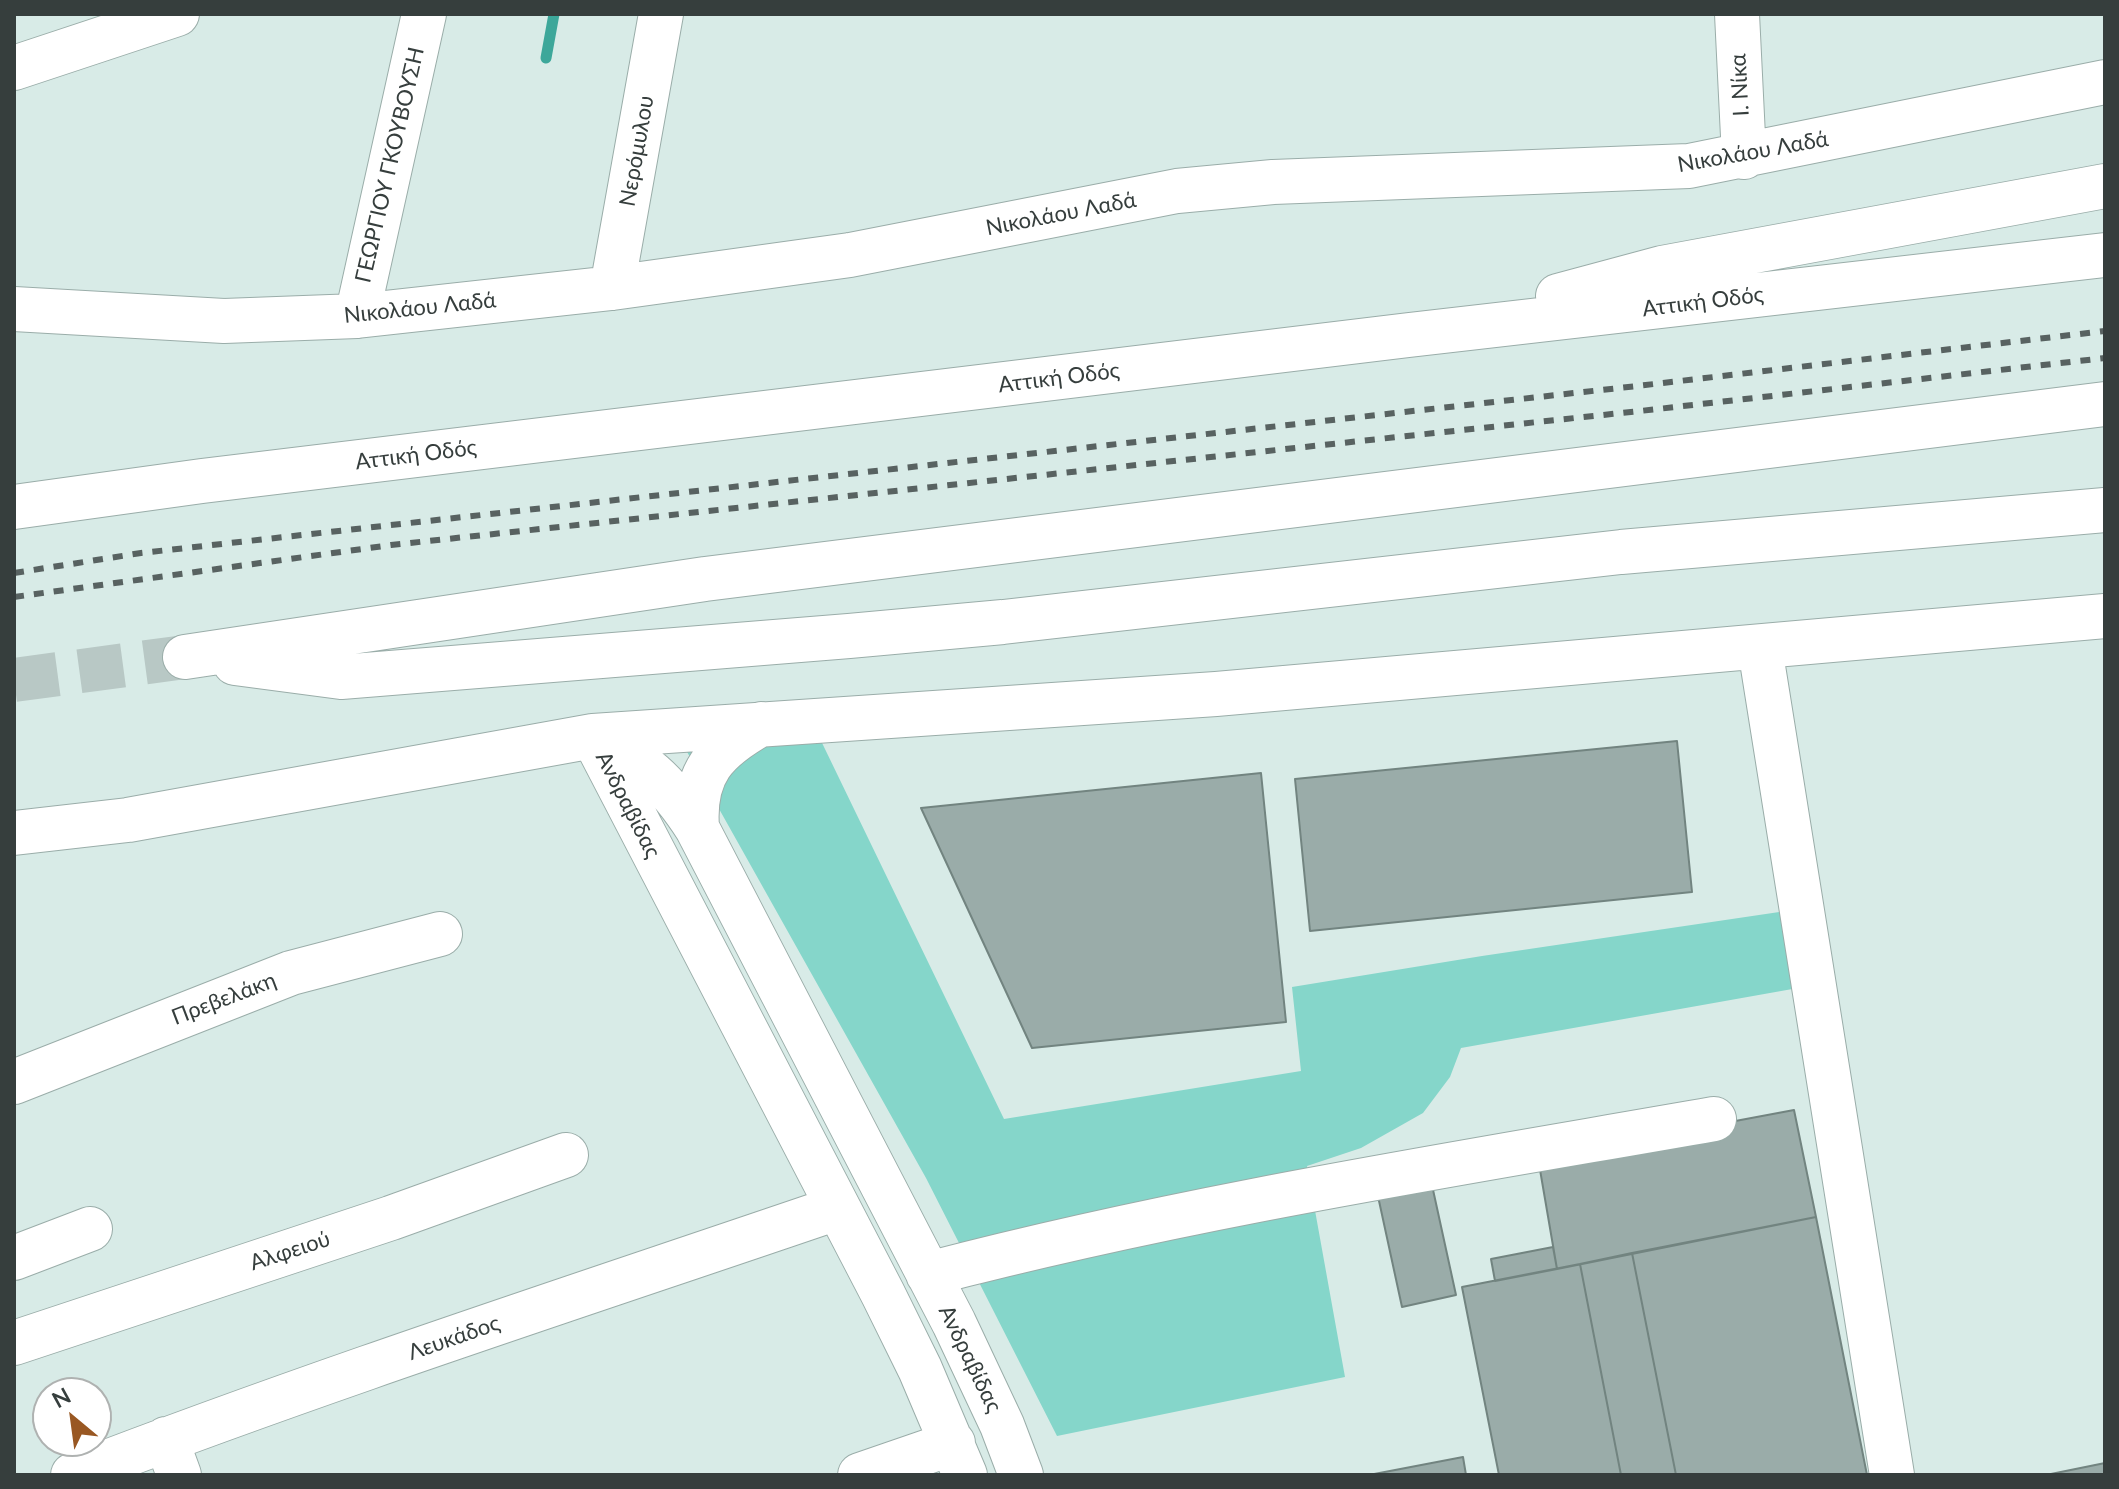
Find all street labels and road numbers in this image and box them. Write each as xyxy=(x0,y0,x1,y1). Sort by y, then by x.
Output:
street label: ΓΕΩΡΓΙΟΥ ΓΚΟΥΒΟΥΣΗ xyxy=(350,45,430,285)
street label: Ι. Νίκα xyxy=(1725,53,1755,117)
street label: Νερόμυλου xyxy=(614,94,660,208)
street label: Νικολάου Λαδά xyxy=(1676,126,1830,178)
street label: Νικολάου Λαδά xyxy=(984,186,1138,242)
street label: Αττική Οδός xyxy=(1641,281,1765,323)
street label: Νικολάου Λαδά xyxy=(343,287,497,329)
street label: Αττική Οδός xyxy=(997,357,1121,399)
street label: Αττική Οδός xyxy=(354,434,478,476)
street label: Ανδραβίδας xyxy=(590,747,666,863)
street label: Πρεβελάκη xyxy=(168,967,280,1031)
street label: Αλφειού xyxy=(246,1226,334,1276)
street label: Ανδραβίδας xyxy=(933,1301,1007,1417)
street label: Λευκάδος xyxy=(405,1310,503,1366)

